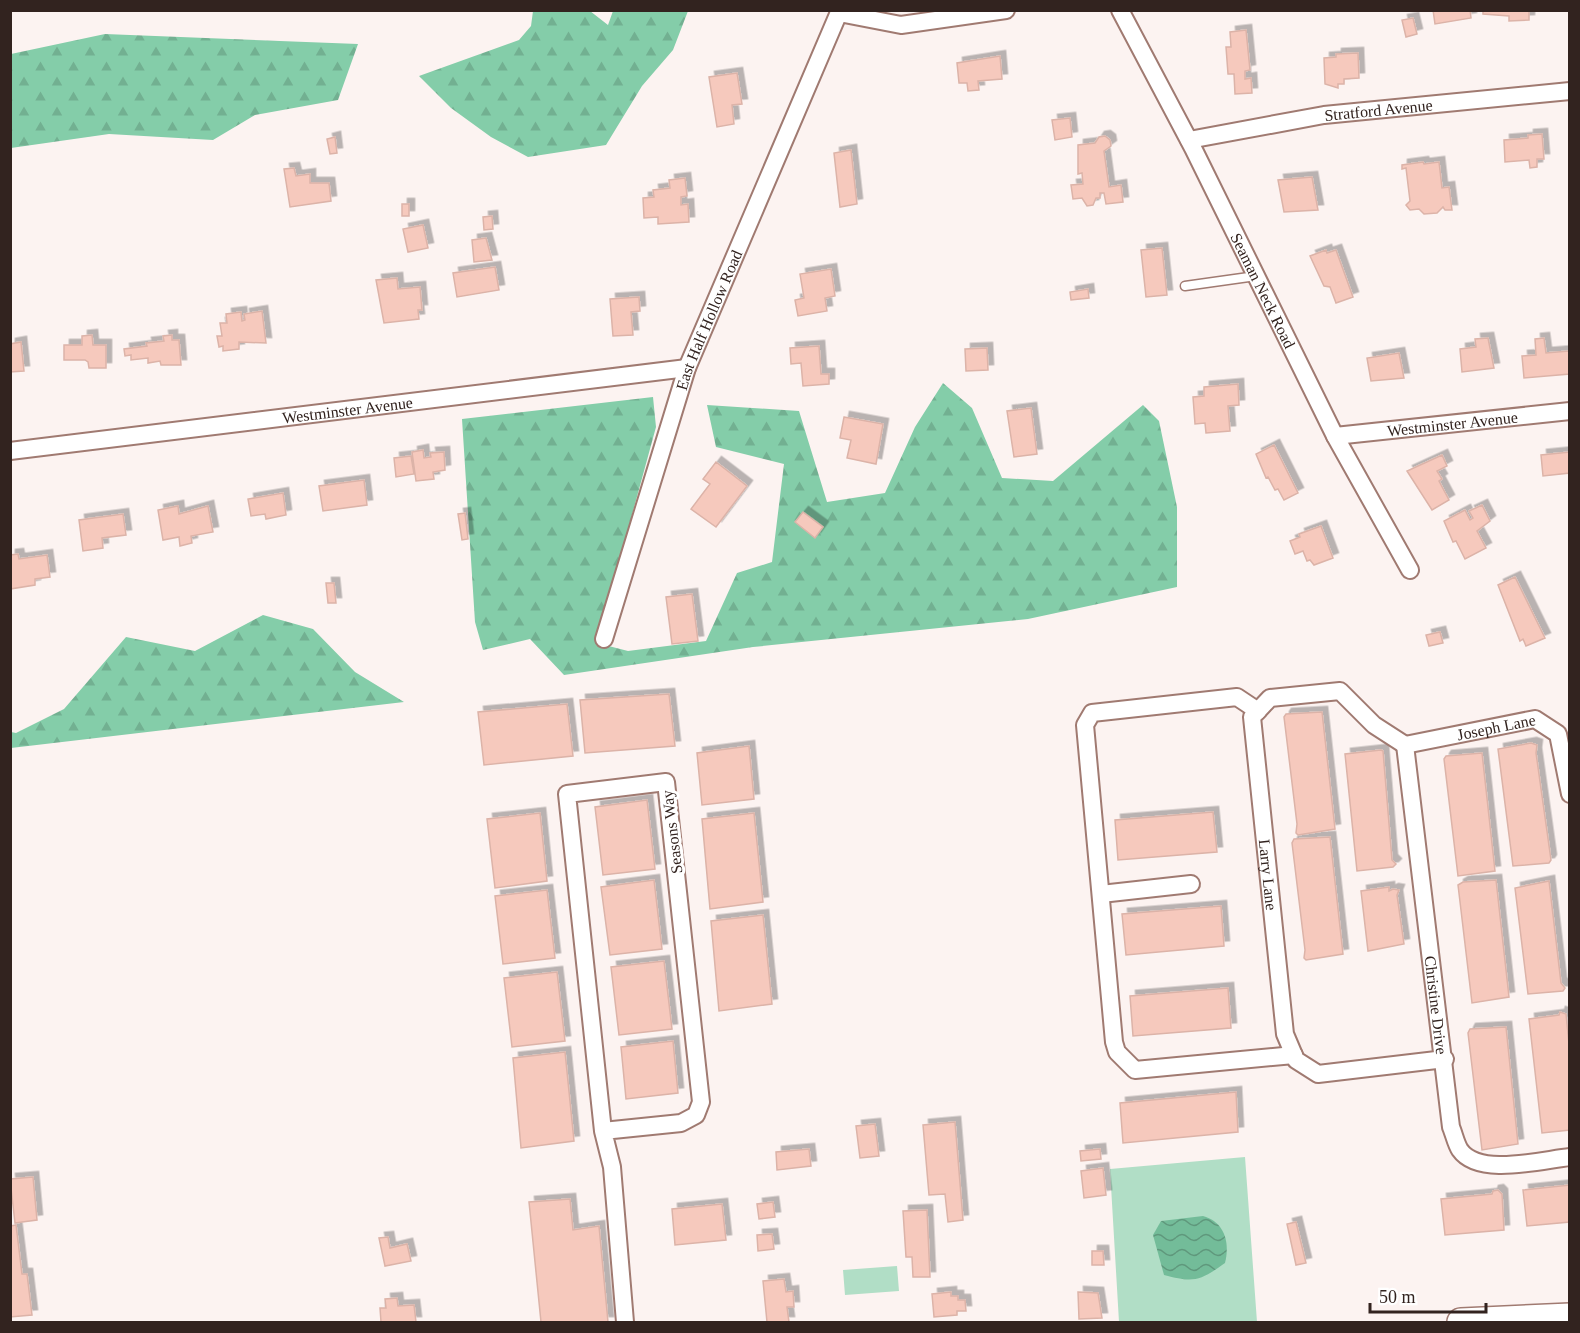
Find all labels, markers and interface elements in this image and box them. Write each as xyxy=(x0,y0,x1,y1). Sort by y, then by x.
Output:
street label: Stratford Avenue xyxy=(1324,96,1433,123)
street label: Seaman Neck Road xyxy=(1228,230,1299,351)
street label: East Half Hollow Road xyxy=(672,247,745,392)
street label: Westminster Avenue xyxy=(281,393,414,426)
street label: Westminster Avenue xyxy=(1386,408,1519,439)
street label: Joseph Lane xyxy=(1456,711,1537,743)
street label: Seasons Way xyxy=(658,789,687,875)
street label: Larry Lane xyxy=(1256,838,1281,911)
street label: Christine Drive xyxy=(1422,955,1451,1055)
scale bar xyxy=(1370,1276,1486,1314)
text: 50 m xyxy=(1379,1287,1416,1307)

